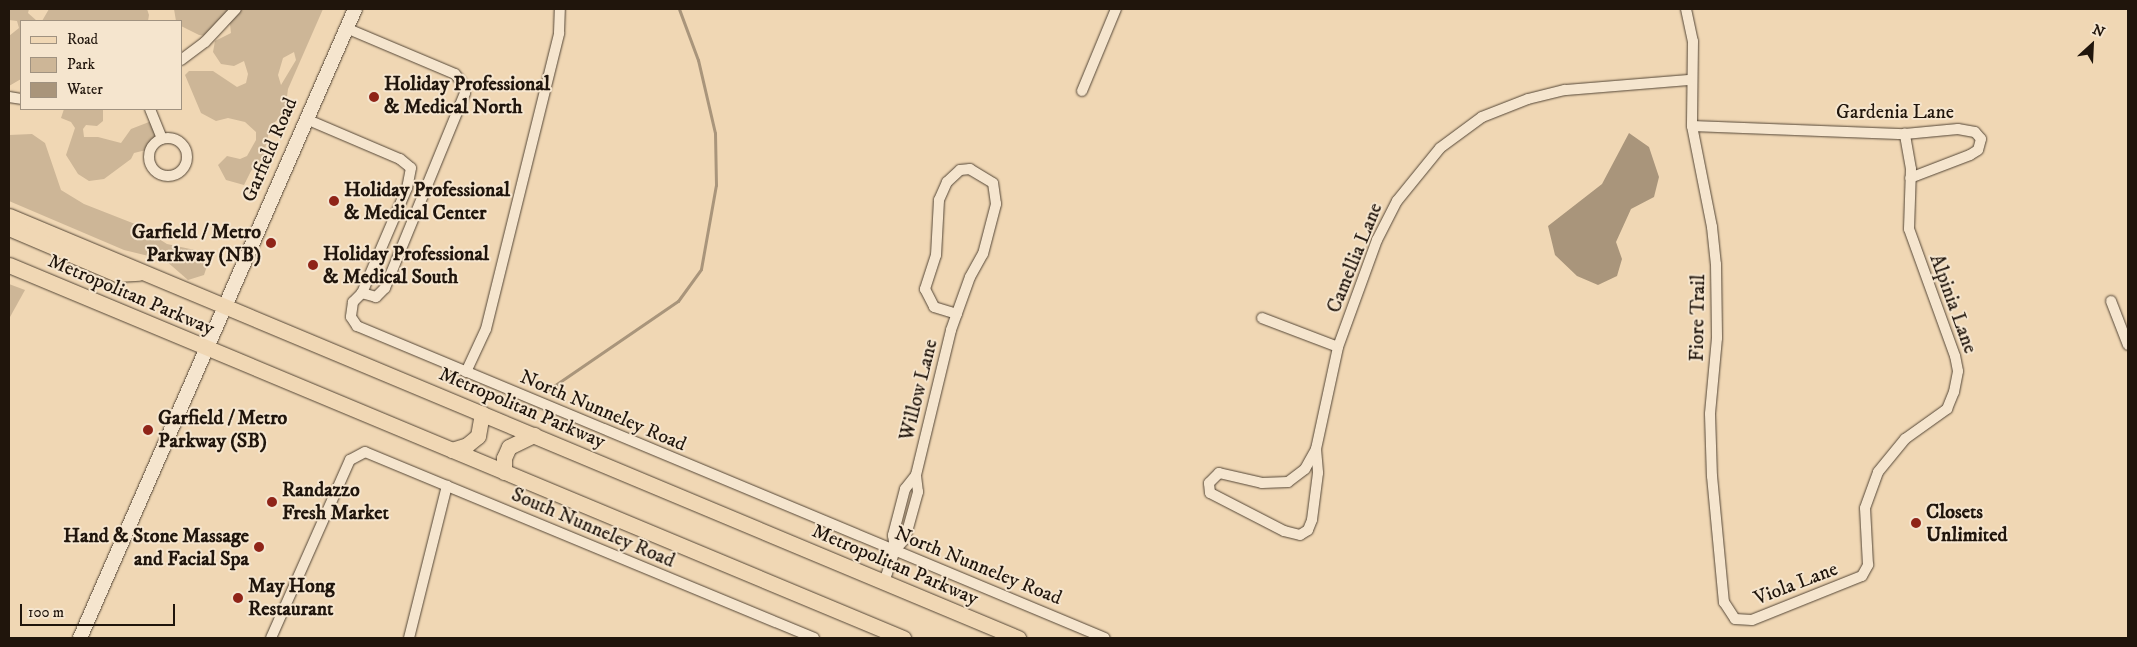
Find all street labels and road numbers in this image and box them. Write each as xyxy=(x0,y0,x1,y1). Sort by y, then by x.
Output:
street label: Garfield Road xyxy=(237,94,303,206)
street label: Gardenia Lane xyxy=(1836,100,1954,124)
street label: Camellia Lane xyxy=(1322,199,1388,317)
street label: Metropolitan Parkway xyxy=(44,249,218,341)
street label: Alpinia Lane xyxy=(1924,251,1982,357)
street label: Fiore Trail xyxy=(1685,274,1711,362)
street label: Willow Lane xyxy=(895,337,943,443)
street label: Metropolitan Parkway xyxy=(435,362,609,454)
street label: North Nunneley Road xyxy=(516,365,690,457)
street label: South Nunneley Road xyxy=(508,483,678,573)
street label: Metropolitan Parkway xyxy=(808,519,982,611)
street label: North Nunneley Road xyxy=(891,521,1065,611)
street label: Viola Lane xyxy=(1751,557,1841,611)

